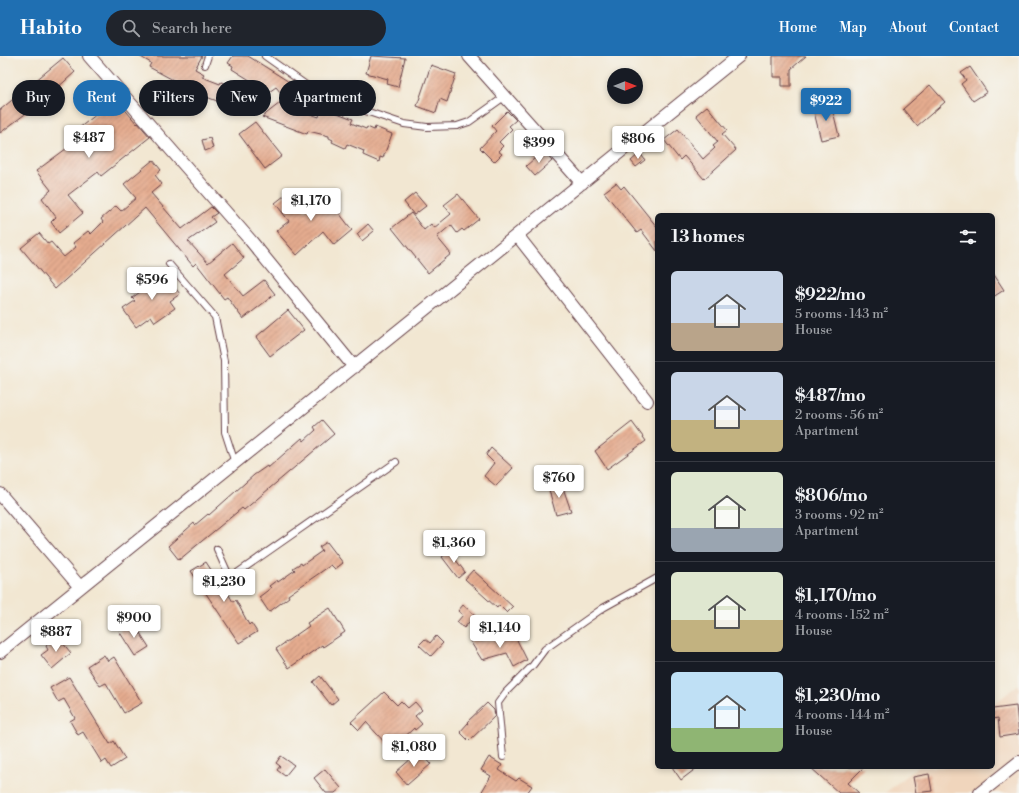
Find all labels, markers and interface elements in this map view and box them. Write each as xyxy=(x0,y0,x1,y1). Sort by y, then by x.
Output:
search box xyxy=(106,10,386,46)
text: Habito xyxy=(20,16,82,40)
icon: search xyxy=(120,17,142,39)
text: Search here xyxy=(152,19,232,38)
text: Home xyxy=(779,19,817,37)
text: Map xyxy=(839,19,867,37)
text: About xyxy=(889,19,927,37)
text: Contact xyxy=(949,19,999,37)
north arrow xyxy=(607,68,643,104)
map controls xyxy=(607,68,643,104)
chip: Buy xyxy=(12,80,65,116)
chip: Rent xyxy=(73,80,131,116)
chip: Filters xyxy=(139,80,208,116)
chip: New xyxy=(216,80,271,116)
chip: Apartment xyxy=(279,80,376,116)
pin: $922 xyxy=(802,88,850,122)
text: $922 xyxy=(810,93,842,109)
pin: $487 xyxy=(65,125,113,159)
pin: $806 xyxy=(614,126,662,160)
text: $487 xyxy=(73,130,105,146)
pin: $399 xyxy=(515,130,563,164)
text: $806 xyxy=(621,131,655,147)
text: $399 xyxy=(523,135,555,151)
pin: $1,170 xyxy=(278,188,344,222)
text: $1,170 xyxy=(291,193,331,209)
text: 13 homes xyxy=(671,226,745,248)
icon: filters xyxy=(957,226,979,248)
pin: $596 xyxy=(128,267,176,301)
text: $596 xyxy=(136,272,168,288)
text: $922/mo xyxy=(795,284,866,306)
icon: home xyxy=(703,287,751,335)
text: 5 rooms · 143 m² xyxy=(795,306,888,322)
text: House xyxy=(795,322,832,338)
text: $487/mo xyxy=(795,385,866,407)
icon: home xyxy=(703,388,751,436)
text: 2 rooms · 56 m² xyxy=(795,407,883,423)
text: Apartment xyxy=(795,423,859,439)
pin: $760 xyxy=(535,465,583,499)
text: $760 xyxy=(543,470,575,486)
text: $806/mo xyxy=(795,485,868,507)
icon: home xyxy=(703,488,751,536)
text: 3 rooms · 92 m² xyxy=(795,507,883,523)
text: Apartment xyxy=(795,523,859,539)
pin: $1,360 xyxy=(421,530,487,564)
text: $1,360 xyxy=(432,535,476,551)
pin: $1,230 xyxy=(191,569,257,603)
text: $1,230 xyxy=(202,574,246,590)
text: $1,170/mo xyxy=(795,585,877,607)
icon: home xyxy=(703,588,751,636)
pin: $900 xyxy=(110,605,158,639)
text: 4 rooms · 152 m² xyxy=(795,607,889,623)
text: $900 xyxy=(117,610,151,626)
pin: $1,140 xyxy=(467,615,533,649)
pin: $887 xyxy=(32,619,80,653)
text: $1,140 xyxy=(479,620,521,636)
text: House xyxy=(795,623,832,639)
text: $887 xyxy=(40,624,72,640)
text: $1,230/mo xyxy=(795,685,881,707)
icon: home xyxy=(703,688,751,736)
text: 4 rooms · 144 m² xyxy=(795,707,890,723)
text: House xyxy=(795,723,832,739)
pin: $1,080 xyxy=(381,734,447,768)
text: $1,080 xyxy=(391,739,437,755)

